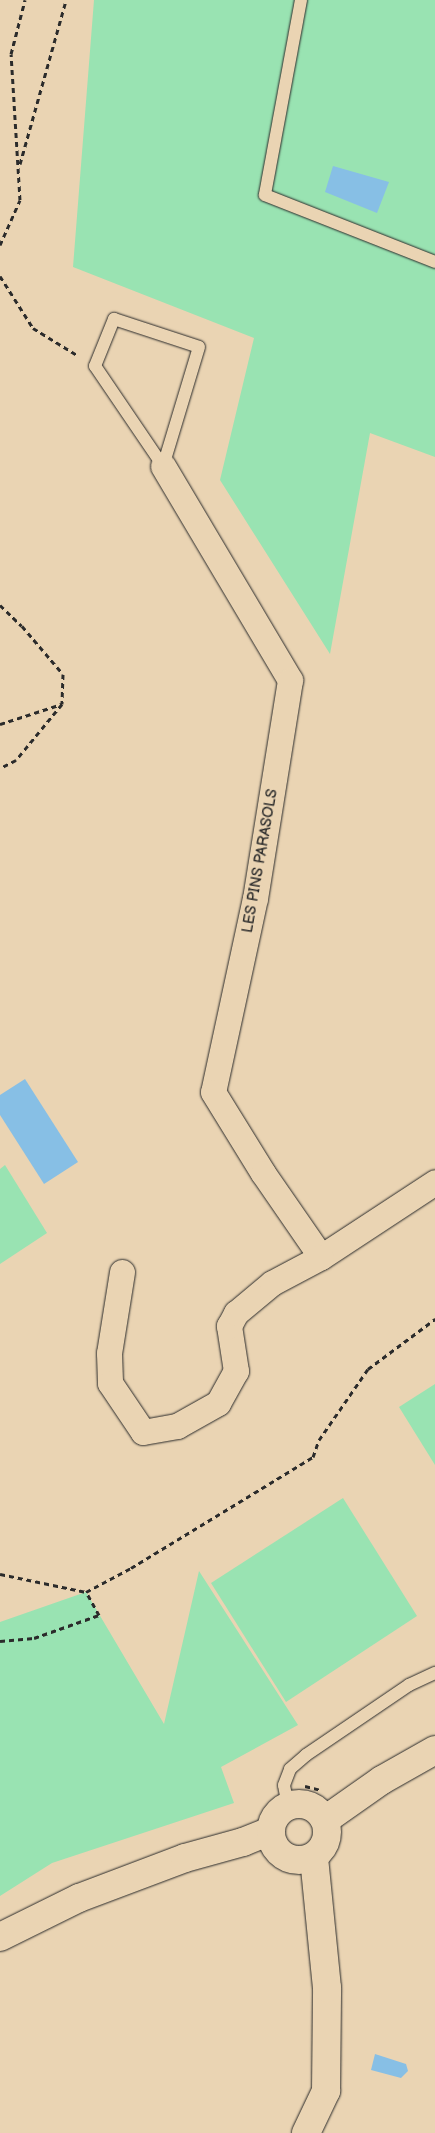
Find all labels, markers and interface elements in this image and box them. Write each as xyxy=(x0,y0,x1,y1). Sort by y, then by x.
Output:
street label: LES PINS PARASOLS xyxy=(238,788,282,934)

